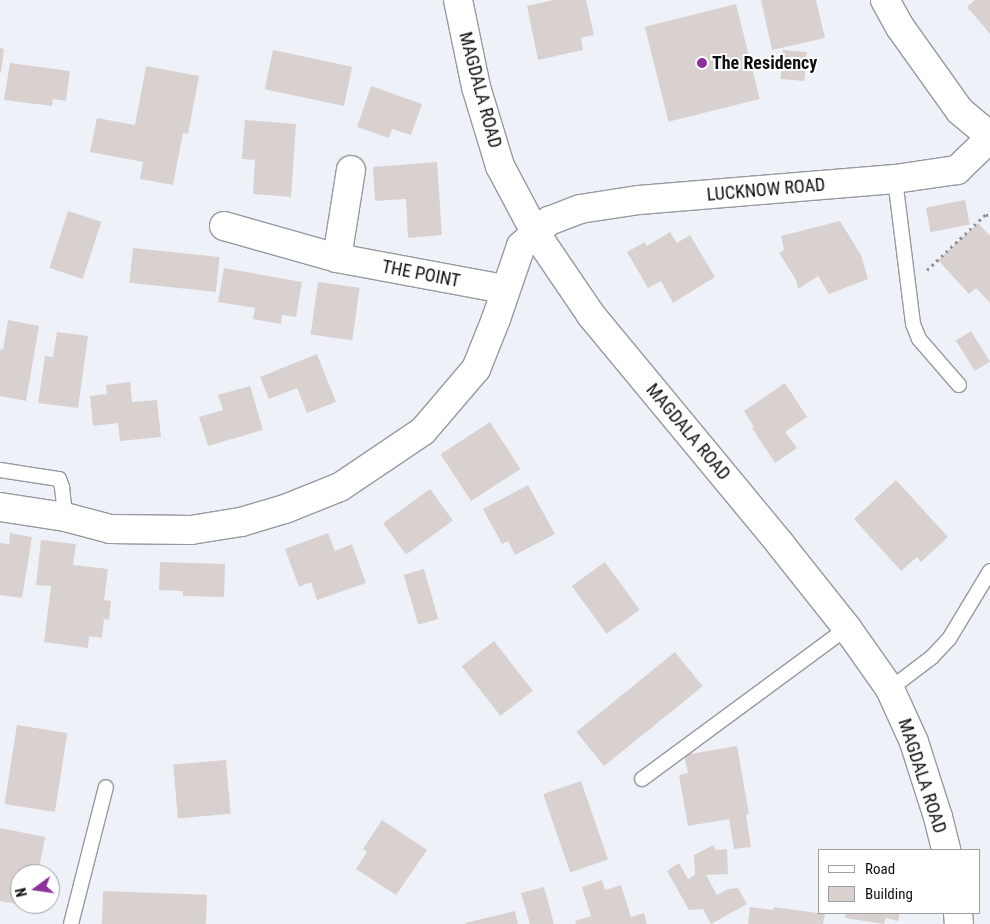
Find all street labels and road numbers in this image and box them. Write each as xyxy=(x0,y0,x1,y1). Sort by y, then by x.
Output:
street label: MAGDALA ROAD xyxy=(454,30,506,150)
street label: LUCKNOW ROAD xyxy=(706,174,826,206)
street label: THE POINT xyxy=(380,256,462,292)
street label: MAGDALA ROAD xyxy=(641,379,735,485)
street label: MAGDALA ROAD xyxy=(893,716,951,836)

